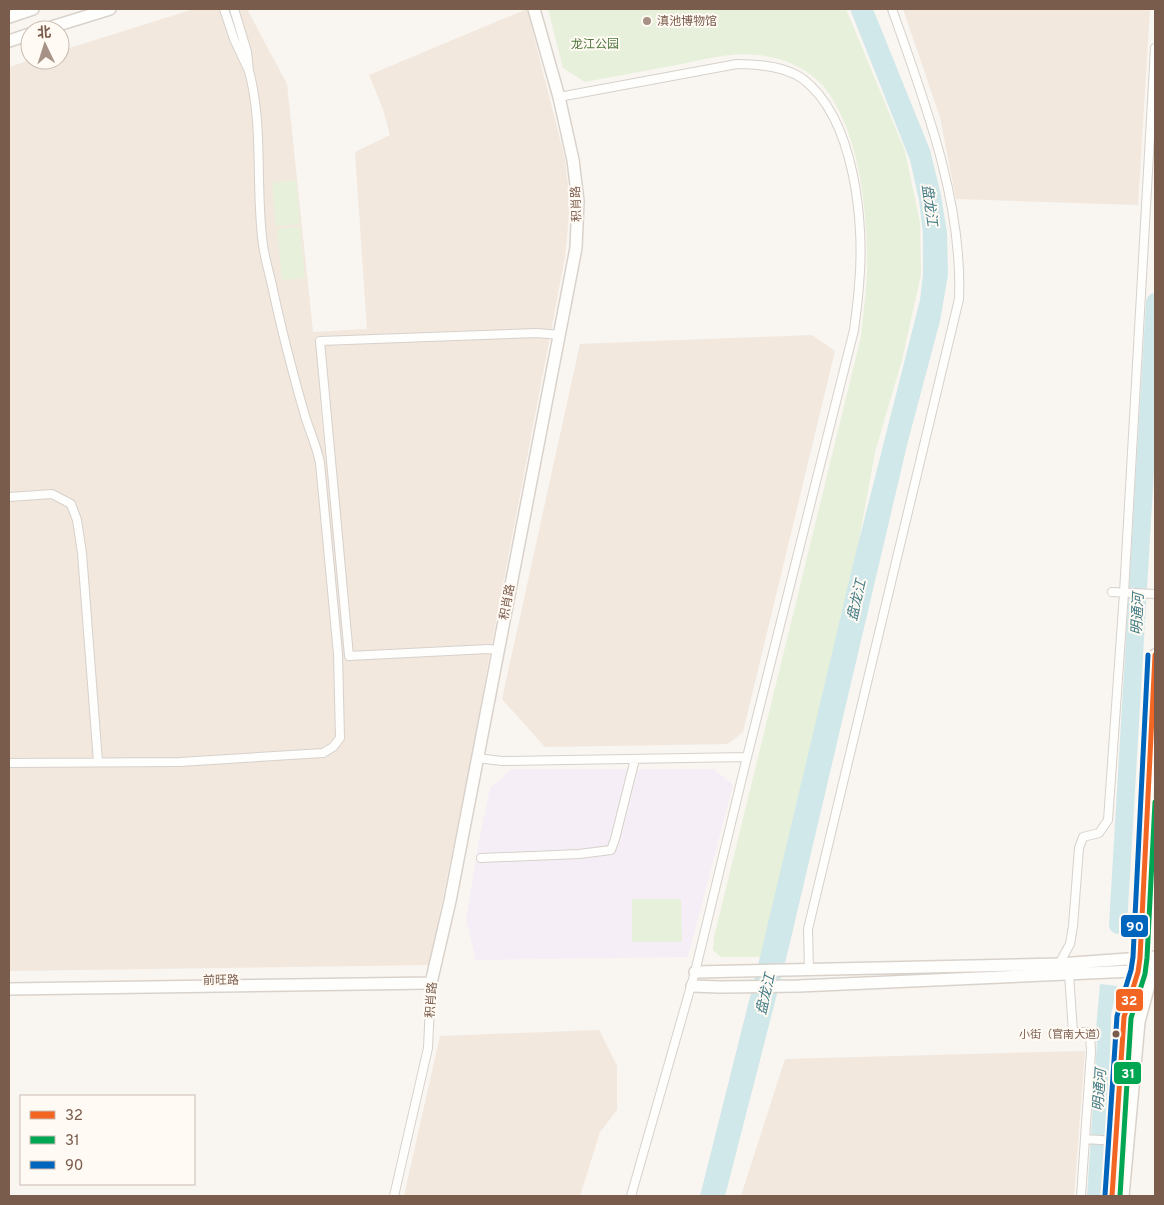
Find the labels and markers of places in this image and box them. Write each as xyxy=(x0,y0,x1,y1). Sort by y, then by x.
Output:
place label: 滇池博物馆 xyxy=(657,14,717,30)
marker: 滇池博物馆 xyxy=(641,15,653,27)
place label: 小街（官南大道） xyxy=(1019,1028,1107,1042)
marker: 小街（官南大道） xyxy=(1111,1029,1121,1039)

